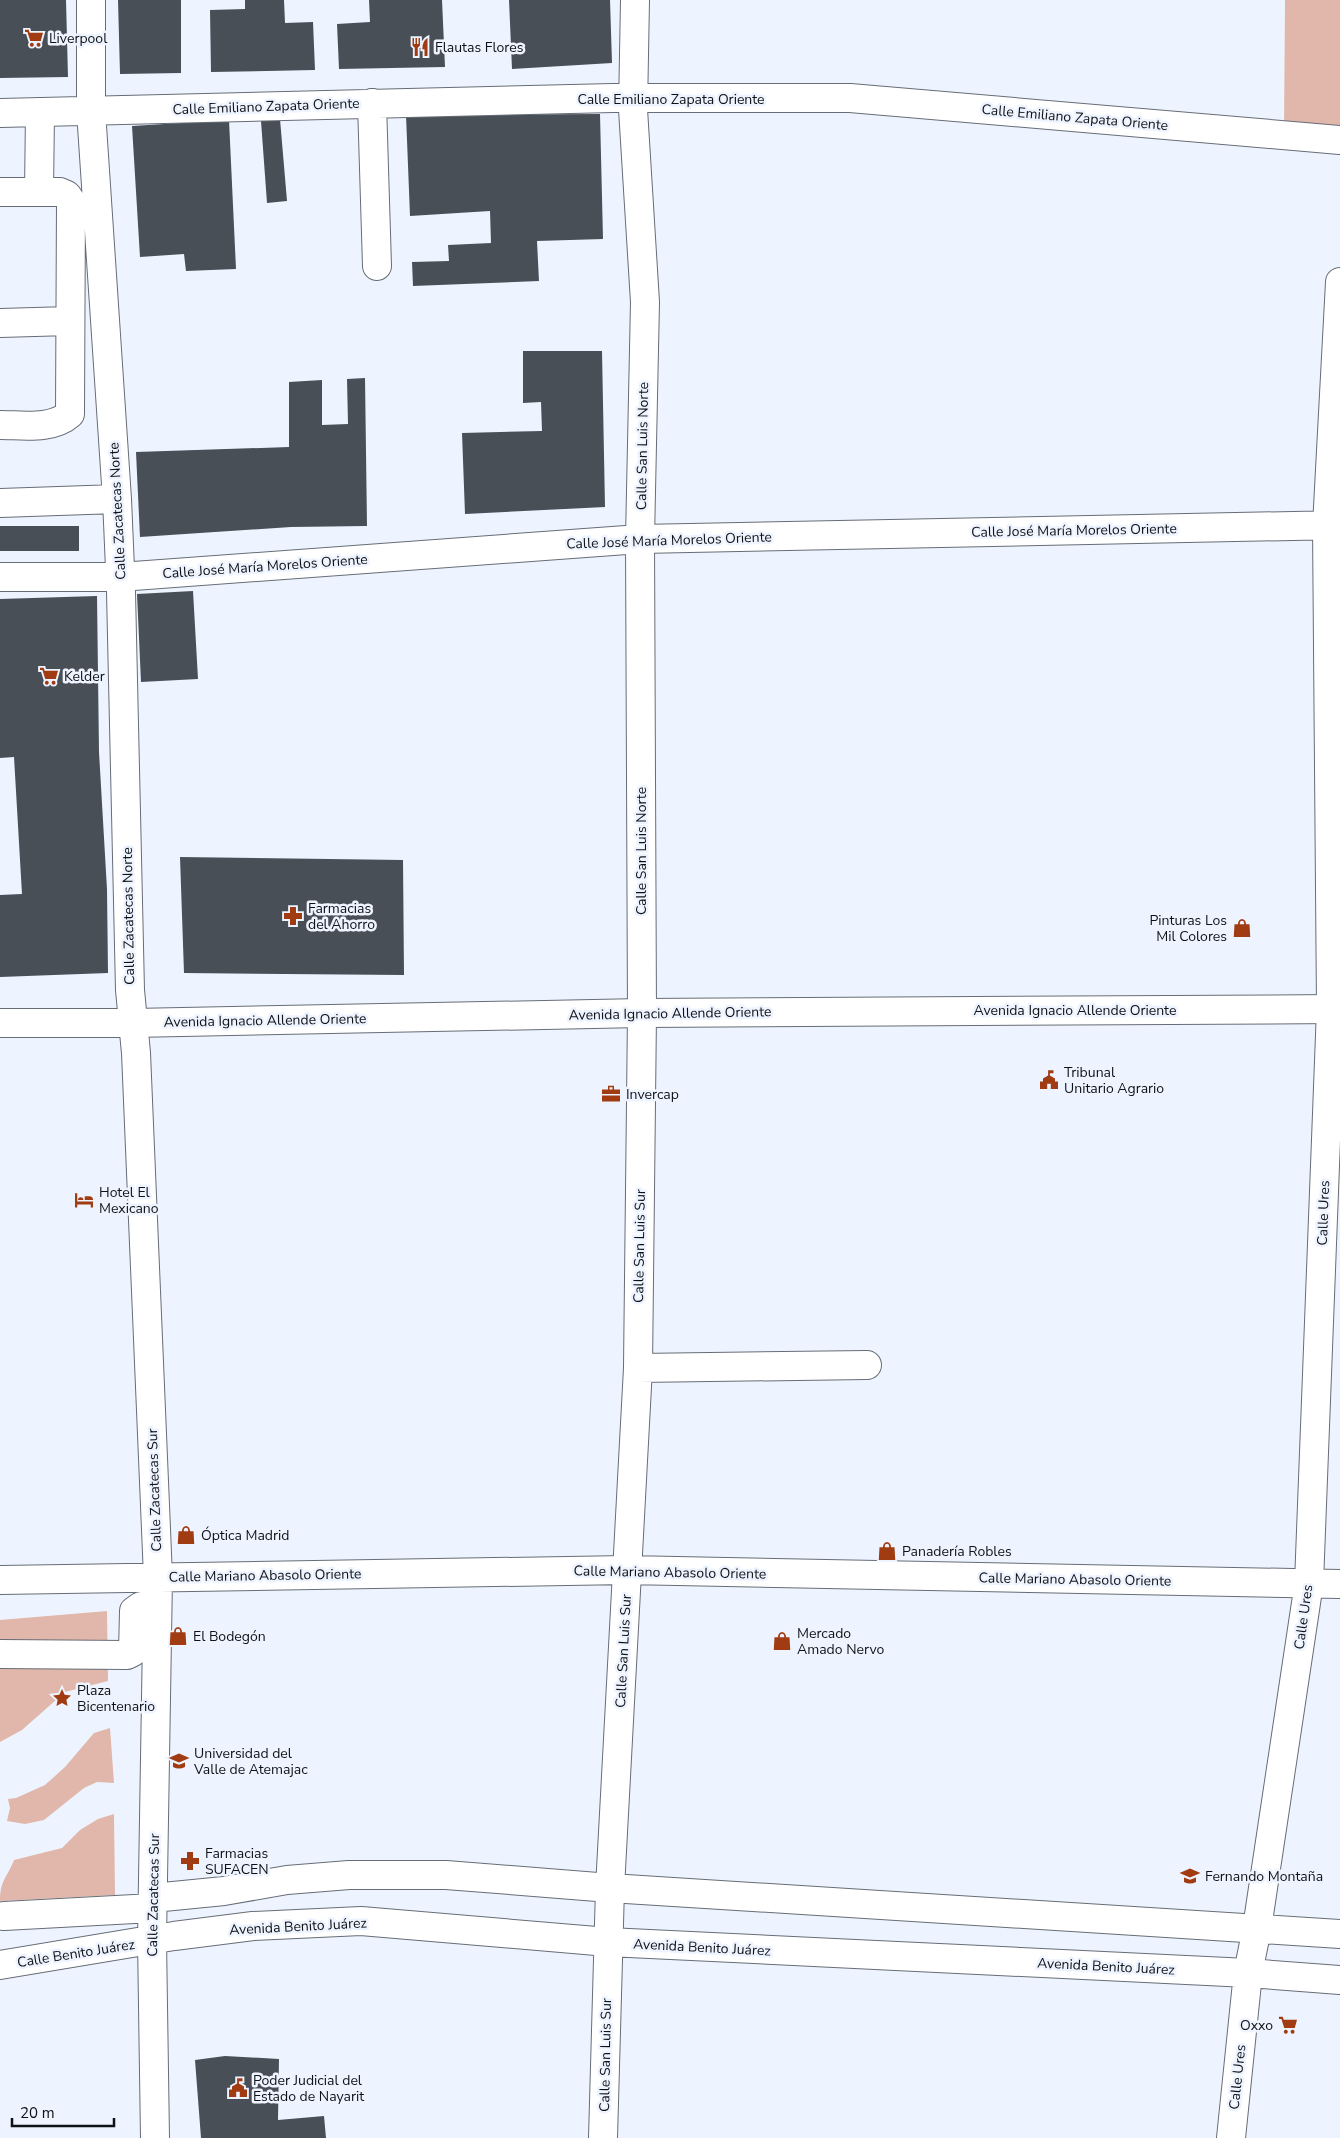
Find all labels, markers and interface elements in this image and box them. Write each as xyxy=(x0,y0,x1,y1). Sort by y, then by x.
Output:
supermarket icon: Liverpool xyxy=(23,27,45,49)
place label: Liverpool xyxy=(49,29,108,48)
restaurant icon: Flautas Flores xyxy=(409,36,431,58)
place label: Flautas Flores xyxy=(435,38,524,57)
street label: Calle Emiliano Zapata Oriente xyxy=(577,90,765,109)
street label: Calle Emiliano Zapata Oriente xyxy=(172,94,360,119)
street label: Calle Emiliano Zapata Oriente xyxy=(981,100,1169,135)
street label: Calle San Luis Norte xyxy=(632,382,653,510)
street label: Calle Zacatecas Norte xyxy=(104,442,131,580)
street label: Calle José María Morelos Oriente xyxy=(971,519,1177,542)
street label: Calle José María Morelos Oriente xyxy=(566,527,772,554)
street label: Calle José María Morelos Oriente xyxy=(162,550,368,583)
supermarket icon: Kelder xyxy=(38,665,60,687)
place label: Kelder xyxy=(64,667,105,686)
street label: Calle San Luis Norte xyxy=(632,787,651,915)
street label: Calle Zacatecas Norte xyxy=(118,847,139,985)
place label: Farmacias del Ahorro xyxy=(308,899,375,934)
pharmacy icon: Farmacias del Ahorro xyxy=(282,905,304,927)
place label: Pinturas Los Mil Colores xyxy=(1149,911,1227,946)
shop icon: Pinturas Los Mil Colores xyxy=(1231,917,1253,939)
street label: Avenida Ignacio Allende Oriente xyxy=(974,1001,1176,1020)
street label: Avenida Ignacio Allende Oriente xyxy=(568,1002,772,1025)
street label: Avenida Ignacio Allende Oriente xyxy=(163,1009,367,1032)
place label: Tribunal Unitario Agrario xyxy=(1064,1063,1164,1098)
public building icon: Tribunal Unitario Agrario xyxy=(1038,1069,1060,1091)
office icon: Invercap xyxy=(600,1083,622,1105)
place label: Invercap xyxy=(626,1085,679,1104)
street label: Calle Ures xyxy=(1313,1180,1334,1246)
place label: Hotel El Mexicano xyxy=(99,1183,159,1218)
hotel icon: Hotel El Mexicano xyxy=(73,1189,95,1211)
street label: Calle San Luis Sur xyxy=(629,1189,650,1303)
street label: Calle Zacatecas Sur xyxy=(143,1428,166,1552)
shop icon: Óptica Madrid xyxy=(175,1524,197,1546)
place label: Óptica Madrid xyxy=(201,1526,289,1545)
shop icon: Panadería Robles xyxy=(876,1540,898,1562)
place label: Panadería Robles xyxy=(902,1542,1012,1561)
street label: Calle Mariano Abasolo Oriente xyxy=(573,1561,767,1584)
street label: Calle Mariano Abasolo Oriente xyxy=(168,1564,362,1587)
street label: Calle Mariano Abasolo Oriente xyxy=(978,1568,1172,1591)
street label: Calle Ures xyxy=(1290,1583,1317,1651)
street label: Calle San Luis Sur xyxy=(611,1594,636,1708)
place label: Mercado Amado Nervo xyxy=(797,1624,885,1659)
shop icon: El Bodegón xyxy=(167,1625,189,1647)
place label: El Bodegón xyxy=(193,1627,266,1646)
shop icon: Mercado Amado Nervo xyxy=(771,1630,793,1652)
place label: Plaza Bicentenario xyxy=(77,1681,155,1716)
place icon: Plaza Bicentenario xyxy=(51,1687,73,1709)
place label: Universidad del Valle de Atemajac xyxy=(193,1744,308,1779)
school or university icon: Universidad del Valle de Atemajac xyxy=(168,1750,190,1772)
street label: Calle Zacatecas Sur xyxy=(143,1833,164,1957)
place label: Farmacias SUFACEN xyxy=(205,1844,269,1879)
pharmacy icon: Farmacias SUFACEN xyxy=(179,1850,201,1872)
school or university icon: Fernando Montaña xyxy=(1179,1865,1201,1887)
place label: Fernando Montaña xyxy=(1205,1867,1323,1886)
street label: Avenida Benito Juárez xyxy=(229,1913,368,1940)
street label: Avenida Benito Juárez xyxy=(633,1934,772,1961)
street label: Calle Benito Juárez xyxy=(16,1935,137,1972)
street label: Avenida Benito Juárez xyxy=(1037,1953,1176,1980)
street label: Calle San Luis Sur xyxy=(595,1998,616,2112)
supermarket icon: Oxxo xyxy=(1277,2014,1299,2036)
place label: Oxxo xyxy=(1240,2016,1273,2035)
street label: Calle Ures xyxy=(1225,2043,1250,2110)
place label: Poder Judicial del Estado de Nayarit xyxy=(253,2071,364,2106)
public building icon: Poder Judicial del Estado de Nayarit xyxy=(227,2077,249,2099)
scale bar xyxy=(12,2096,115,2128)
text: 20 m xyxy=(20,2103,55,2123)

